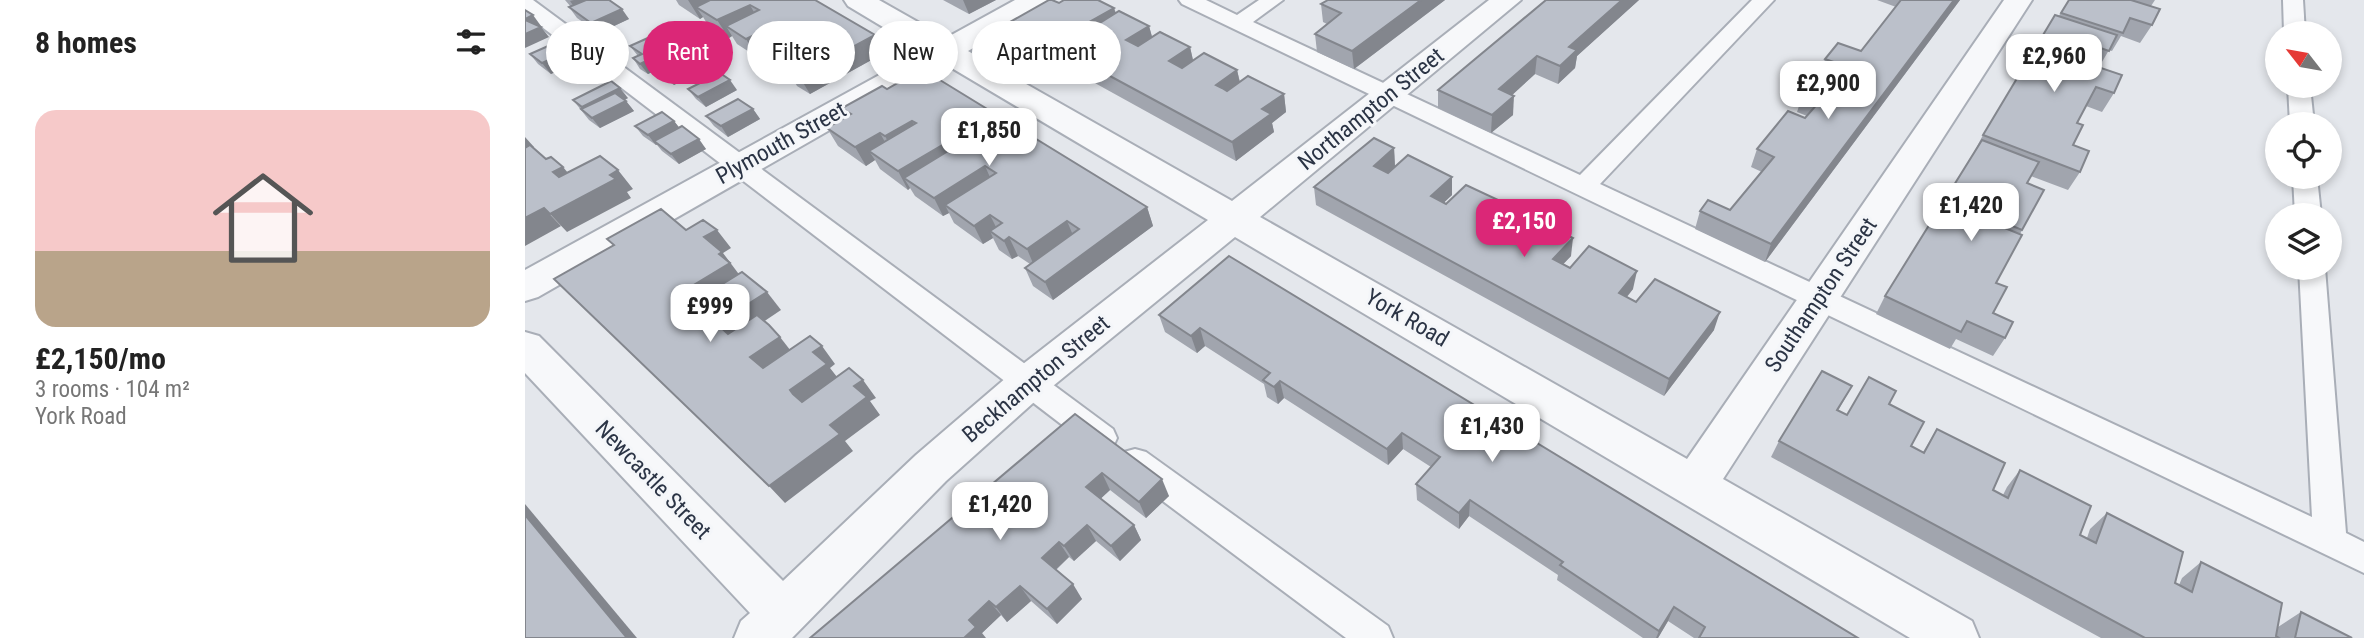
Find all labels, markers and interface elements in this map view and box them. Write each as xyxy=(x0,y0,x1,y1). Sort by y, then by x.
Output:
chip: Buy xyxy=(546,21,629,84)
chip: Rent xyxy=(643,21,733,84)
chip: Filters xyxy=(747,21,855,84)
chip: New xyxy=(869,21,958,84)
chip: Apartment xyxy=(972,21,1121,84)
north arrow xyxy=(2265,21,2341,98)
map controls xyxy=(2265,21,2342,280)
icon: filters xyxy=(452,23,490,61)
text: 8 homes xyxy=(35,25,137,60)
pin: £2,960 xyxy=(1997,34,2111,94)
street label: Northampton Street xyxy=(1293,42,1449,176)
text: £2,960 xyxy=(2022,43,2086,70)
pin: £2,900 xyxy=(1771,61,1885,121)
text: £2,900 xyxy=(1796,70,1860,97)
street label: Plymouth Street xyxy=(711,96,851,190)
pin: £1,850 xyxy=(932,108,1046,168)
button: locate xyxy=(2265,112,2342,189)
text: £1,850 xyxy=(957,117,1021,144)
icon: home xyxy=(200,155,326,281)
pin: £1,420 xyxy=(1914,184,2028,243)
text: £1,420 xyxy=(1939,192,2003,219)
pin: £2,150 xyxy=(1467,200,1581,259)
button: layers xyxy=(2265,203,2342,280)
text: £2,150 xyxy=(1492,208,1556,235)
street label: Southampton Street xyxy=(1759,213,1883,377)
street label: York Road xyxy=(1361,283,1453,353)
pin: £999 xyxy=(669,284,751,344)
text: £999 xyxy=(687,293,733,320)
street label: Beckhampton Street xyxy=(957,310,1115,448)
text: £2,150/mo xyxy=(35,341,166,376)
text: 3 rooms · 104 m² xyxy=(35,376,190,403)
text: York Road xyxy=(35,403,127,430)
pin: £1,430 xyxy=(1435,405,1549,464)
text: £1,430 xyxy=(1460,413,1524,440)
street label: Newcastle Street xyxy=(590,415,716,545)
pin: £1,420 xyxy=(943,482,1057,542)
text: £1,420 xyxy=(968,491,1032,518)

